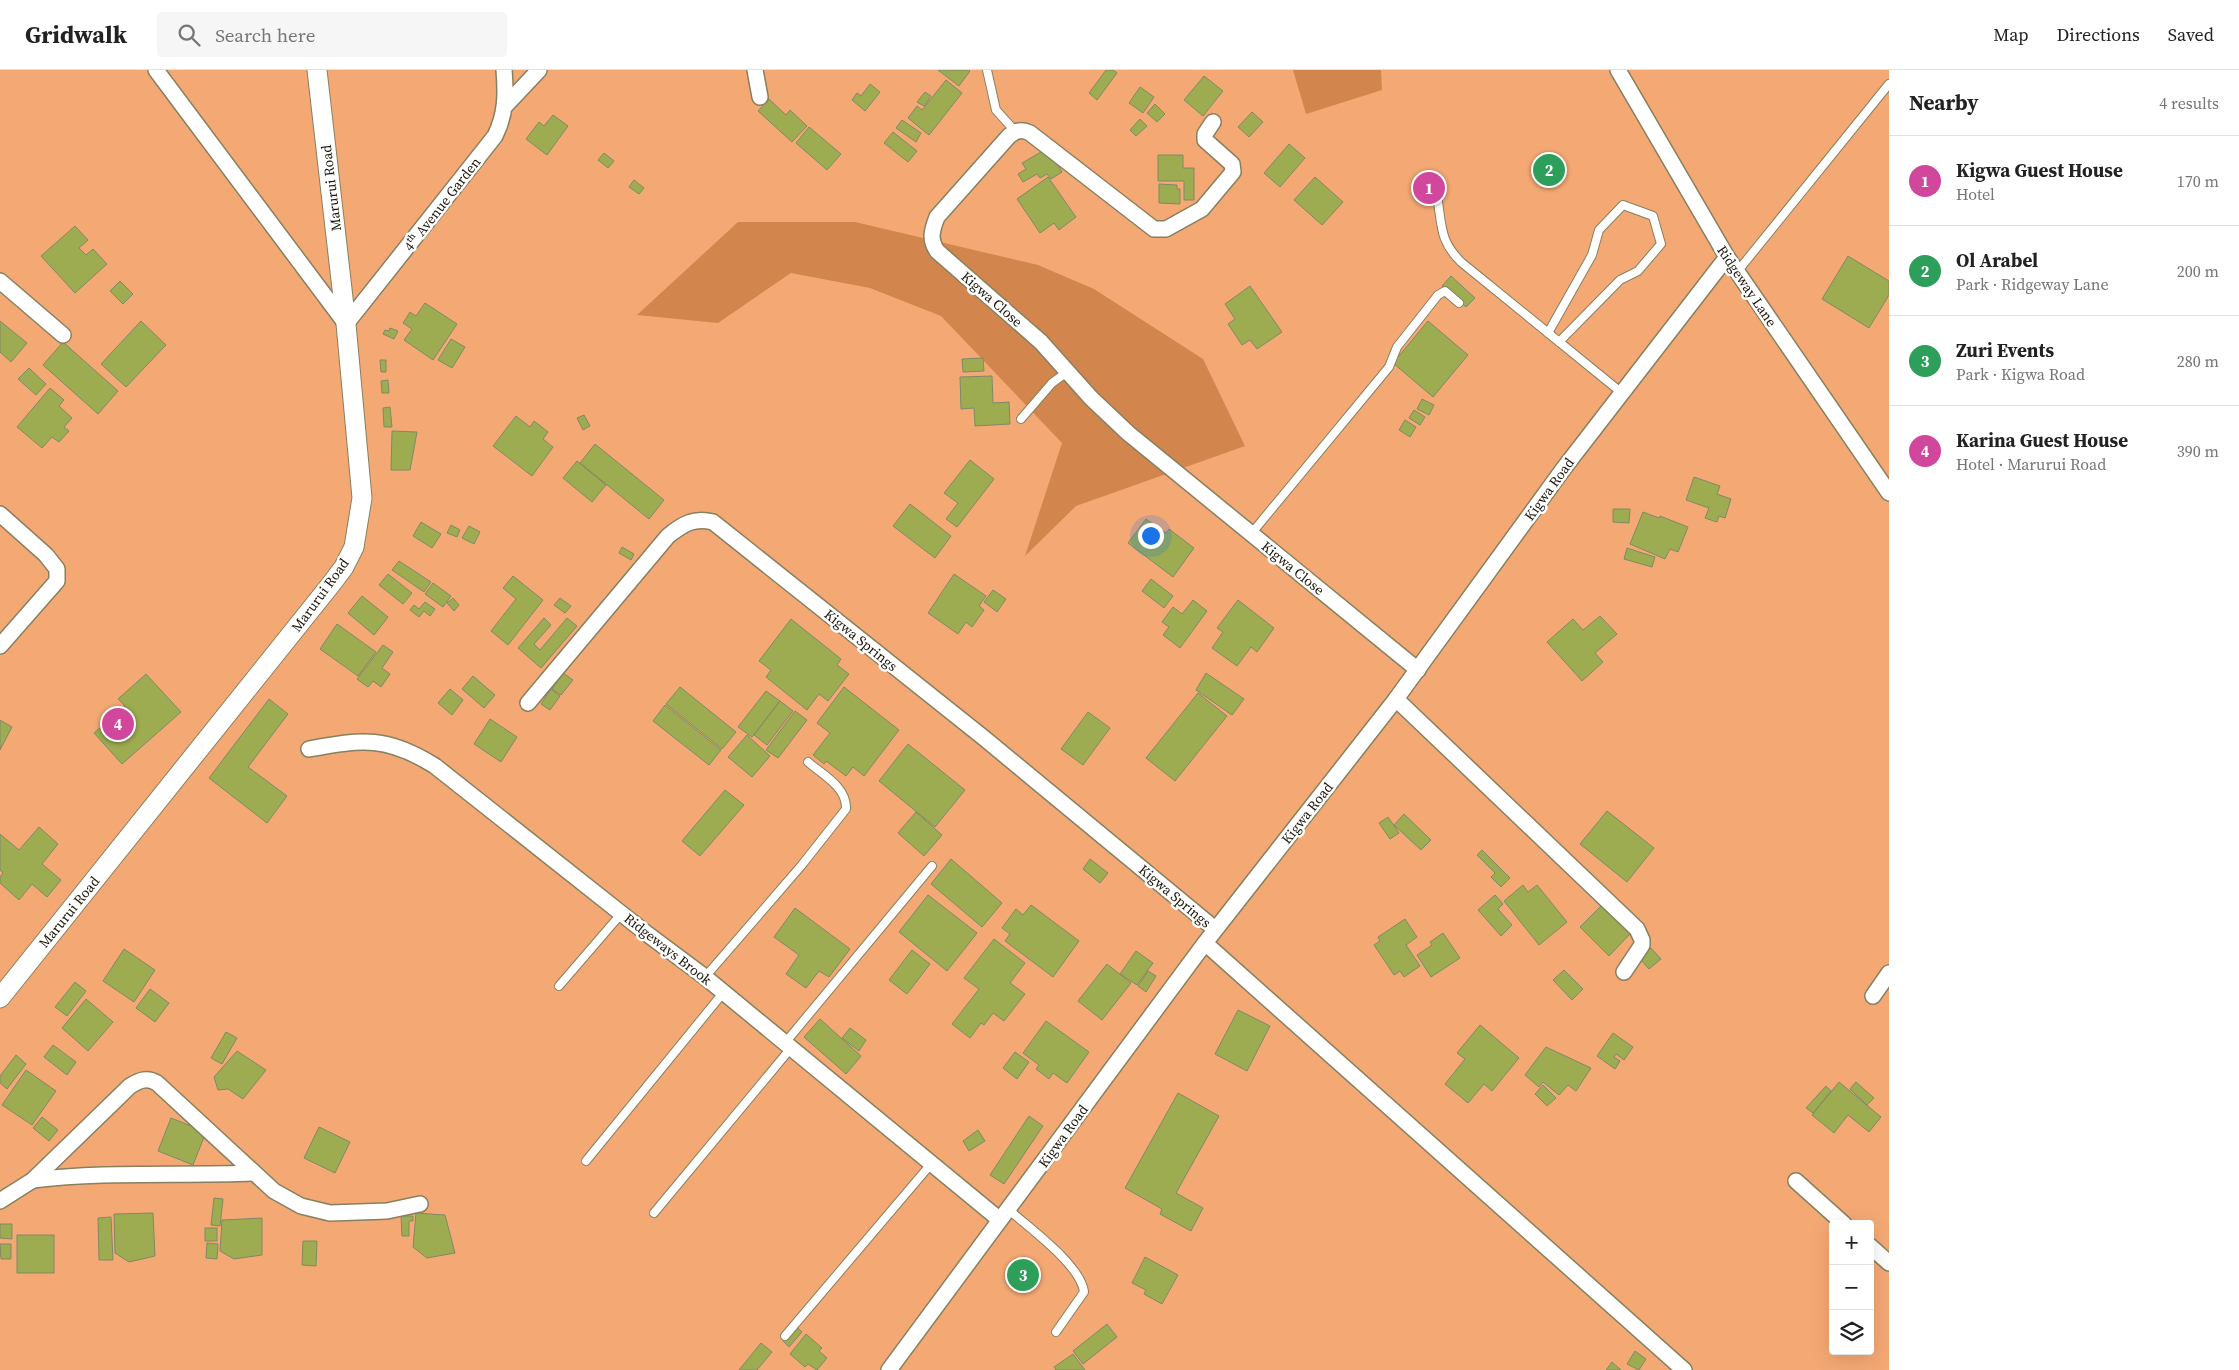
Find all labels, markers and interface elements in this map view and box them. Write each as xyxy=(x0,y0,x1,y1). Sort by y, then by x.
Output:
search box xyxy=(157,12,507,57)
text: Gridwalk xyxy=(25,18,127,51)
icon: search xyxy=(175,21,203,49)
text: Search here xyxy=(215,22,315,48)
text: Map xyxy=(1993,22,2029,47)
text: Directions xyxy=(2057,22,2140,47)
text: Saved xyxy=(2168,22,2214,47)
text: Nearby xyxy=(1909,88,1979,117)
text: 4 results xyxy=(2159,92,2219,114)
street label: Marurui Road xyxy=(316,144,346,232)
pin: 2 xyxy=(1533,151,1565,189)
street label: 4ᵗʰ Avenue Garden xyxy=(399,152,485,255)
text: Kigwa Guest House xyxy=(1956,157,2123,183)
pin: 1 xyxy=(1413,169,1445,207)
text: 1 xyxy=(1921,170,1929,192)
text: 170 m xyxy=(2177,170,2219,192)
text: Hotel xyxy=(1956,183,1995,205)
street label: Ridgeway Lane xyxy=(1712,241,1782,331)
text: Ol Arabel xyxy=(1956,247,2038,273)
text: 2 xyxy=(1921,260,1929,282)
text: 200 m xyxy=(2177,260,2219,282)
street label: Kigwa Close xyxy=(957,267,1027,331)
text: Park · Ridgeway Lane xyxy=(1956,273,2109,295)
text: Zuri Events xyxy=(1956,337,2054,363)
text: 3 xyxy=(1921,350,1929,372)
text: 280 m xyxy=(2177,350,2219,372)
text: Park · Kigwa Road xyxy=(1956,363,2085,385)
text: Karina Guest House xyxy=(1956,427,2128,453)
text: 4 xyxy=(1921,440,1929,462)
text: 390 m xyxy=(2177,440,2219,462)
street label: Kigwa Road xyxy=(1519,453,1579,525)
text: Hotel · Marurui Road xyxy=(1956,453,2106,475)
your location xyxy=(1138,523,1164,549)
street label: Kigwa Close xyxy=(1257,536,1329,600)
street label: Marurui Road xyxy=(286,554,354,636)
street label: Kigwa Springs xyxy=(820,604,902,676)
pin: 4 xyxy=(102,705,134,743)
street label: Kigwa Road xyxy=(1277,778,1338,848)
street label: Kigwa Springs xyxy=(1135,860,1215,932)
street label: Marurui Road xyxy=(34,872,104,952)
street label: Ridgeways Brook xyxy=(620,908,716,990)
street label: Kigwa Road xyxy=(1033,1100,1093,1172)
map controls xyxy=(1829,1220,1874,1355)
button: + xyxy=(1829,1220,1874,1265)
pin: 3 xyxy=(1007,1256,1039,1294)
button: − xyxy=(1829,1265,1874,1310)
button: layers xyxy=(1829,1310,1874,1355)

